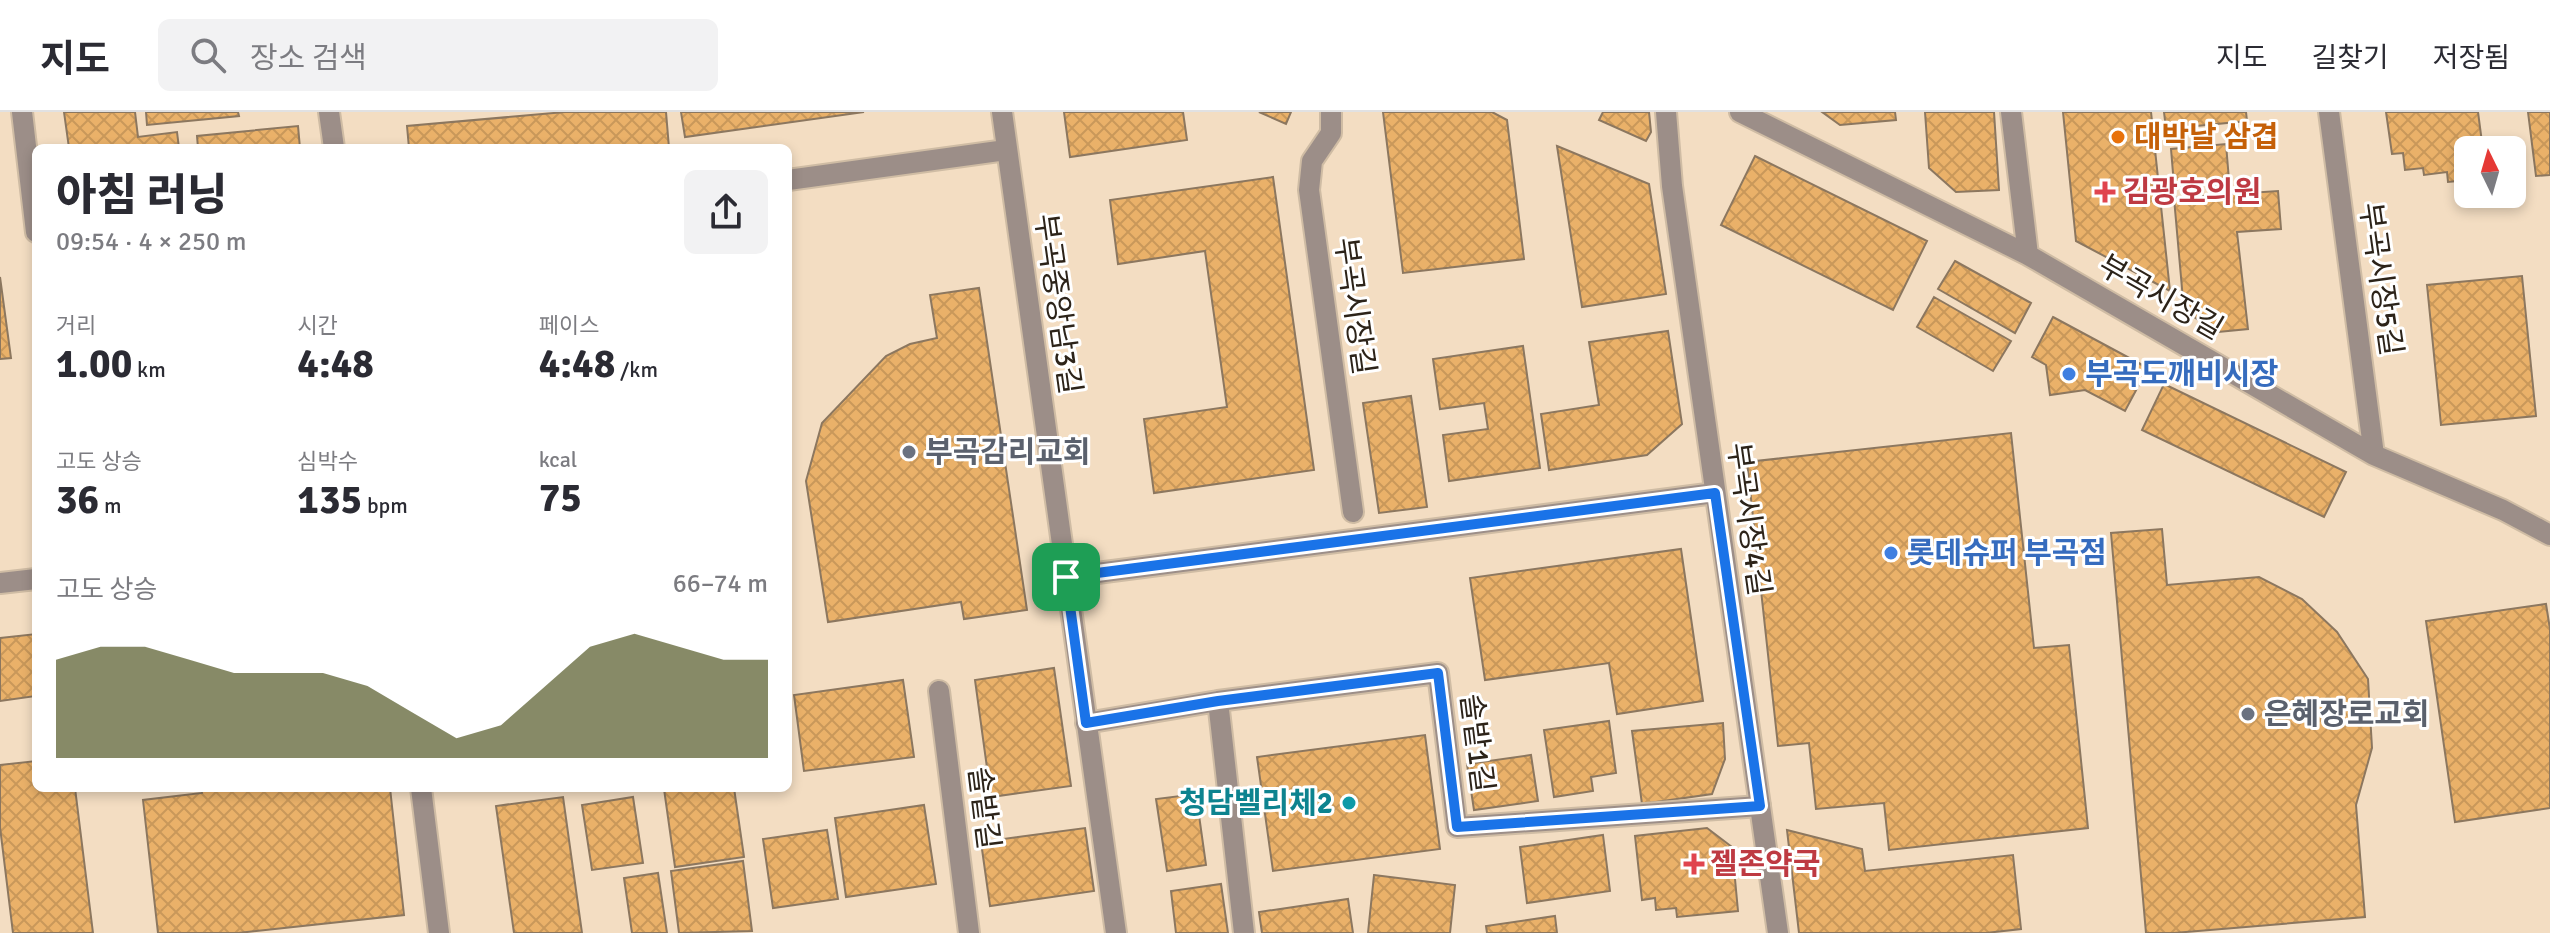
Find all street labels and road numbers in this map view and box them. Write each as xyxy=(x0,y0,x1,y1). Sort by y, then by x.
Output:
street label: 부곡시장5길 xyxy=(2351,200,2410,358)
street label: 부곡중앙남3길 xyxy=(1027,211,1088,397)
street label: 부곡시장길 xyxy=(1327,235,1382,377)
street label: 부곡시장길 xyxy=(2092,247,2230,348)
street label: 부곡시장4길 xyxy=(1719,440,1778,598)
street label: 솔밭1길 xyxy=(1452,692,1501,794)
street label: 솔밭길 xyxy=(960,765,1007,851)

